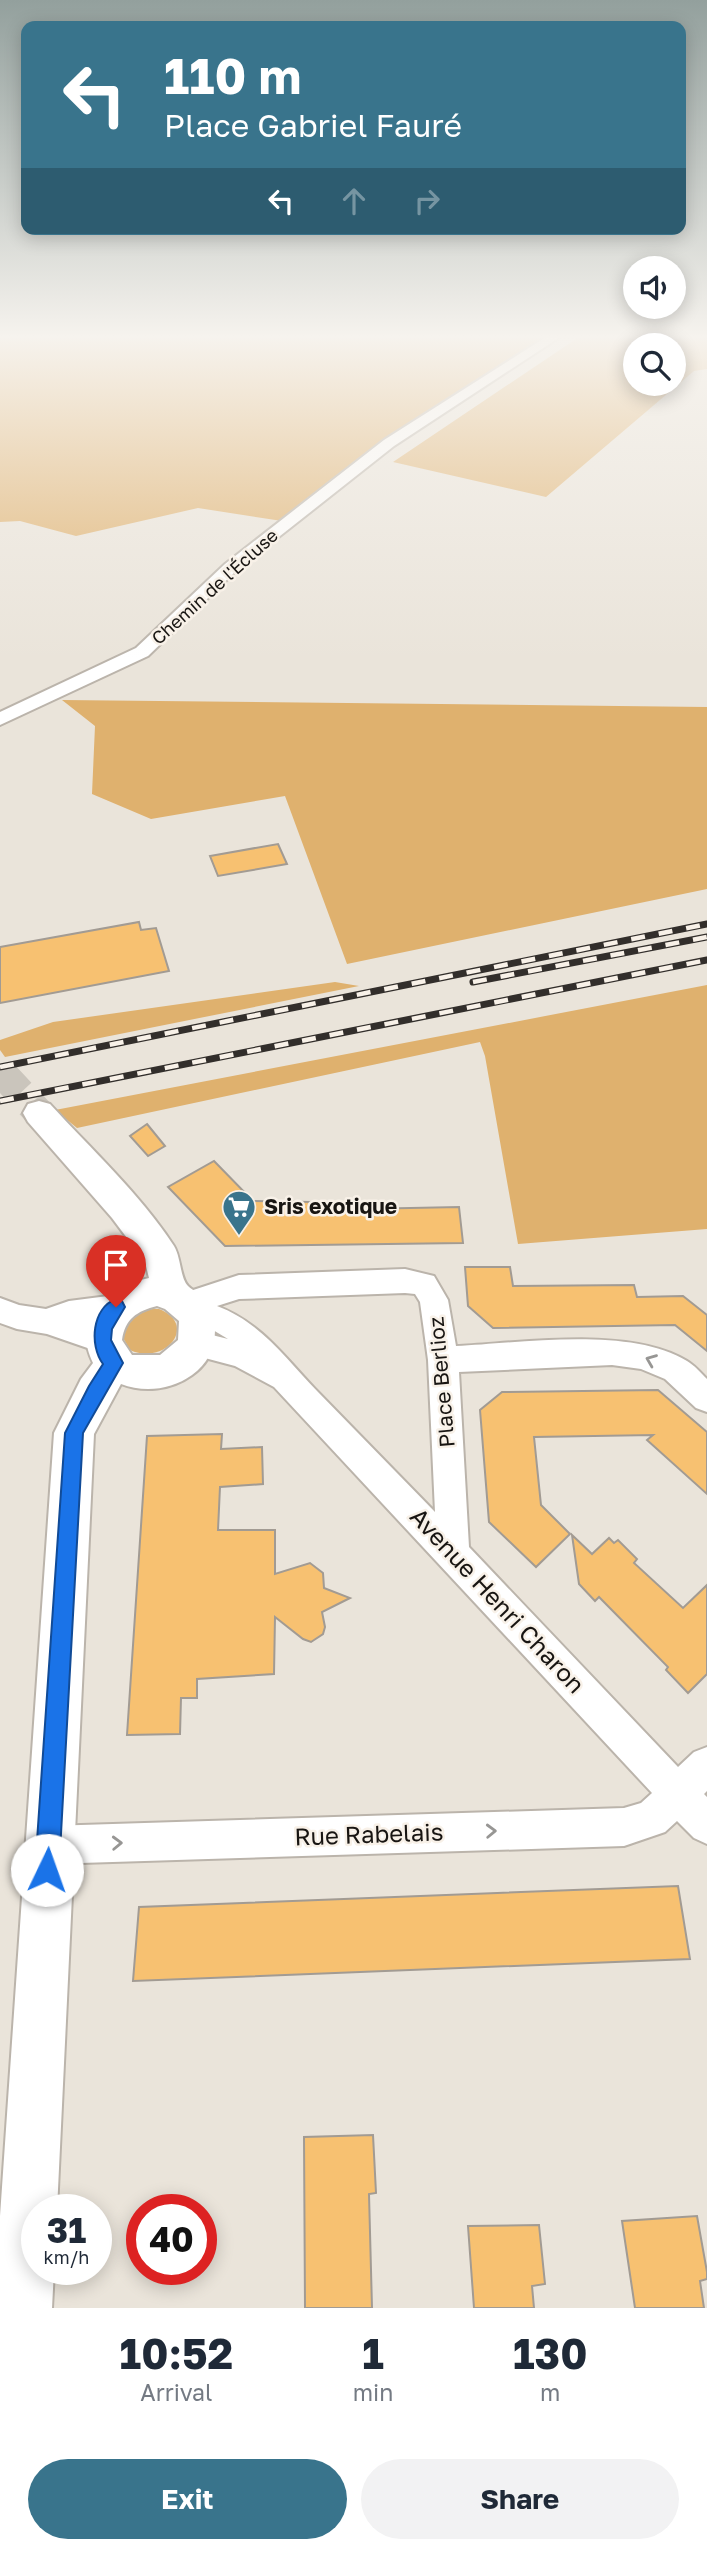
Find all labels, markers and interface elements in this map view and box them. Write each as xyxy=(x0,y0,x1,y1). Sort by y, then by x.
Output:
text: 110 m xyxy=(164,46,301,105)
icon: left xyxy=(49,49,140,140)
text: Place Gabriel Fauré xyxy=(164,106,462,144)
icon: left xyxy=(262,182,300,220)
icon: ahead xyxy=(335,182,373,220)
icon: right xyxy=(408,182,446,220)
map controls xyxy=(623,256,686,396)
button: sound xyxy=(623,256,686,319)
button: search xyxy=(623,333,686,396)
street label: Chemin de l'Écluse xyxy=(147,524,282,649)
supermarket icon: Sris exotique xyxy=(220,1188,258,1237)
place label: Sris exotique xyxy=(264,1193,397,1219)
pin xyxy=(86,1235,146,1307)
icon: arrive xyxy=(97,1246,135,1284)
street label: Place Berlioz xyxy=(422,1316,460,1449)
one-way arrow xyxy=(646,1354,658,1368)
street label: Avenue Henri Charon xyxy=(405,1501,591,1698)
street label: Rue Rabelais xyxy=(294,1816,444,1851)
one-way arrow xyxy=(486,1824,497,1839)
position arrow xyxy=(10,1833,84,1907)
one-way arrow xyxy=(112,1835,123,1851)
speed limit sign: 40 xyxy=(126,2194,217,2285)
text: 31 xyxy=(47,2209,86,2251)
text: km/h xyxy=(44,2246,89,2268)
text: 10:52 xyxy=(120,2328,233,2378)
text: 1 xyxy=(362,2328,384,2378)
text: 130 xyxy=(513,2328,587,2378)
text: Arrival xyxy=(140,2378,212,2406)
text: min xyxy=(353,2378,393,2406)
text: m xyxy=(540,2378,560,2406)
button: Exit xyxy=(28,2459,347,2539)
button: Share xyxy=(361,2459,679,2539)

